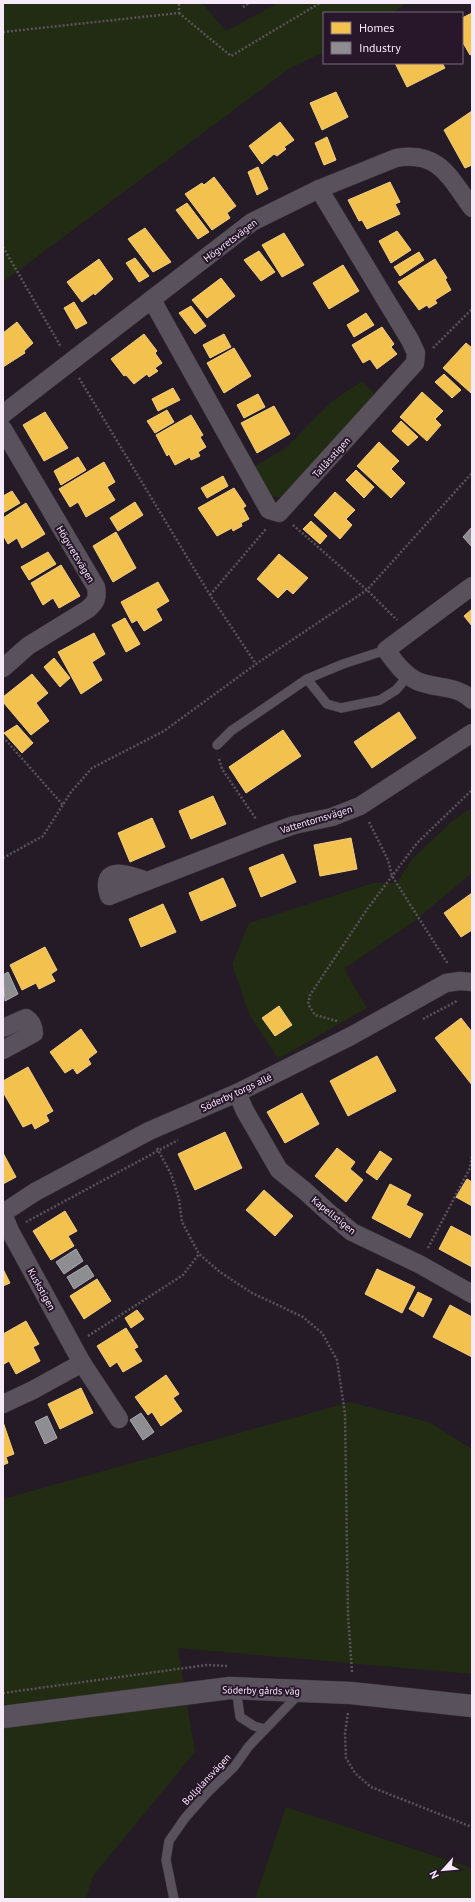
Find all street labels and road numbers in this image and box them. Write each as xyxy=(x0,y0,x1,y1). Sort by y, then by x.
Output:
street label: Högvretsvägen xyxy=(201,216,260,265)
street label: Tallåsstigen xyxy=(310,434,353,481)
street label: Högvretsvägen xyxy=(54,523,98,585)
street label: Vattentornsvägen xyxy=(278,802,354,837)
street label: Söderby torgs allé xyxy=(199,1070,274,1115)
street label: Kapellstigen xyxy=(309,1194,358,1237)
street label: Kuskstigen xyxy=(25,1266,59,1313)
street label: Söderby gårds väg xyxy=(222,1683,300,1698)
street label: Bollplansvägen xyxy=(179,1751,234,1808)

